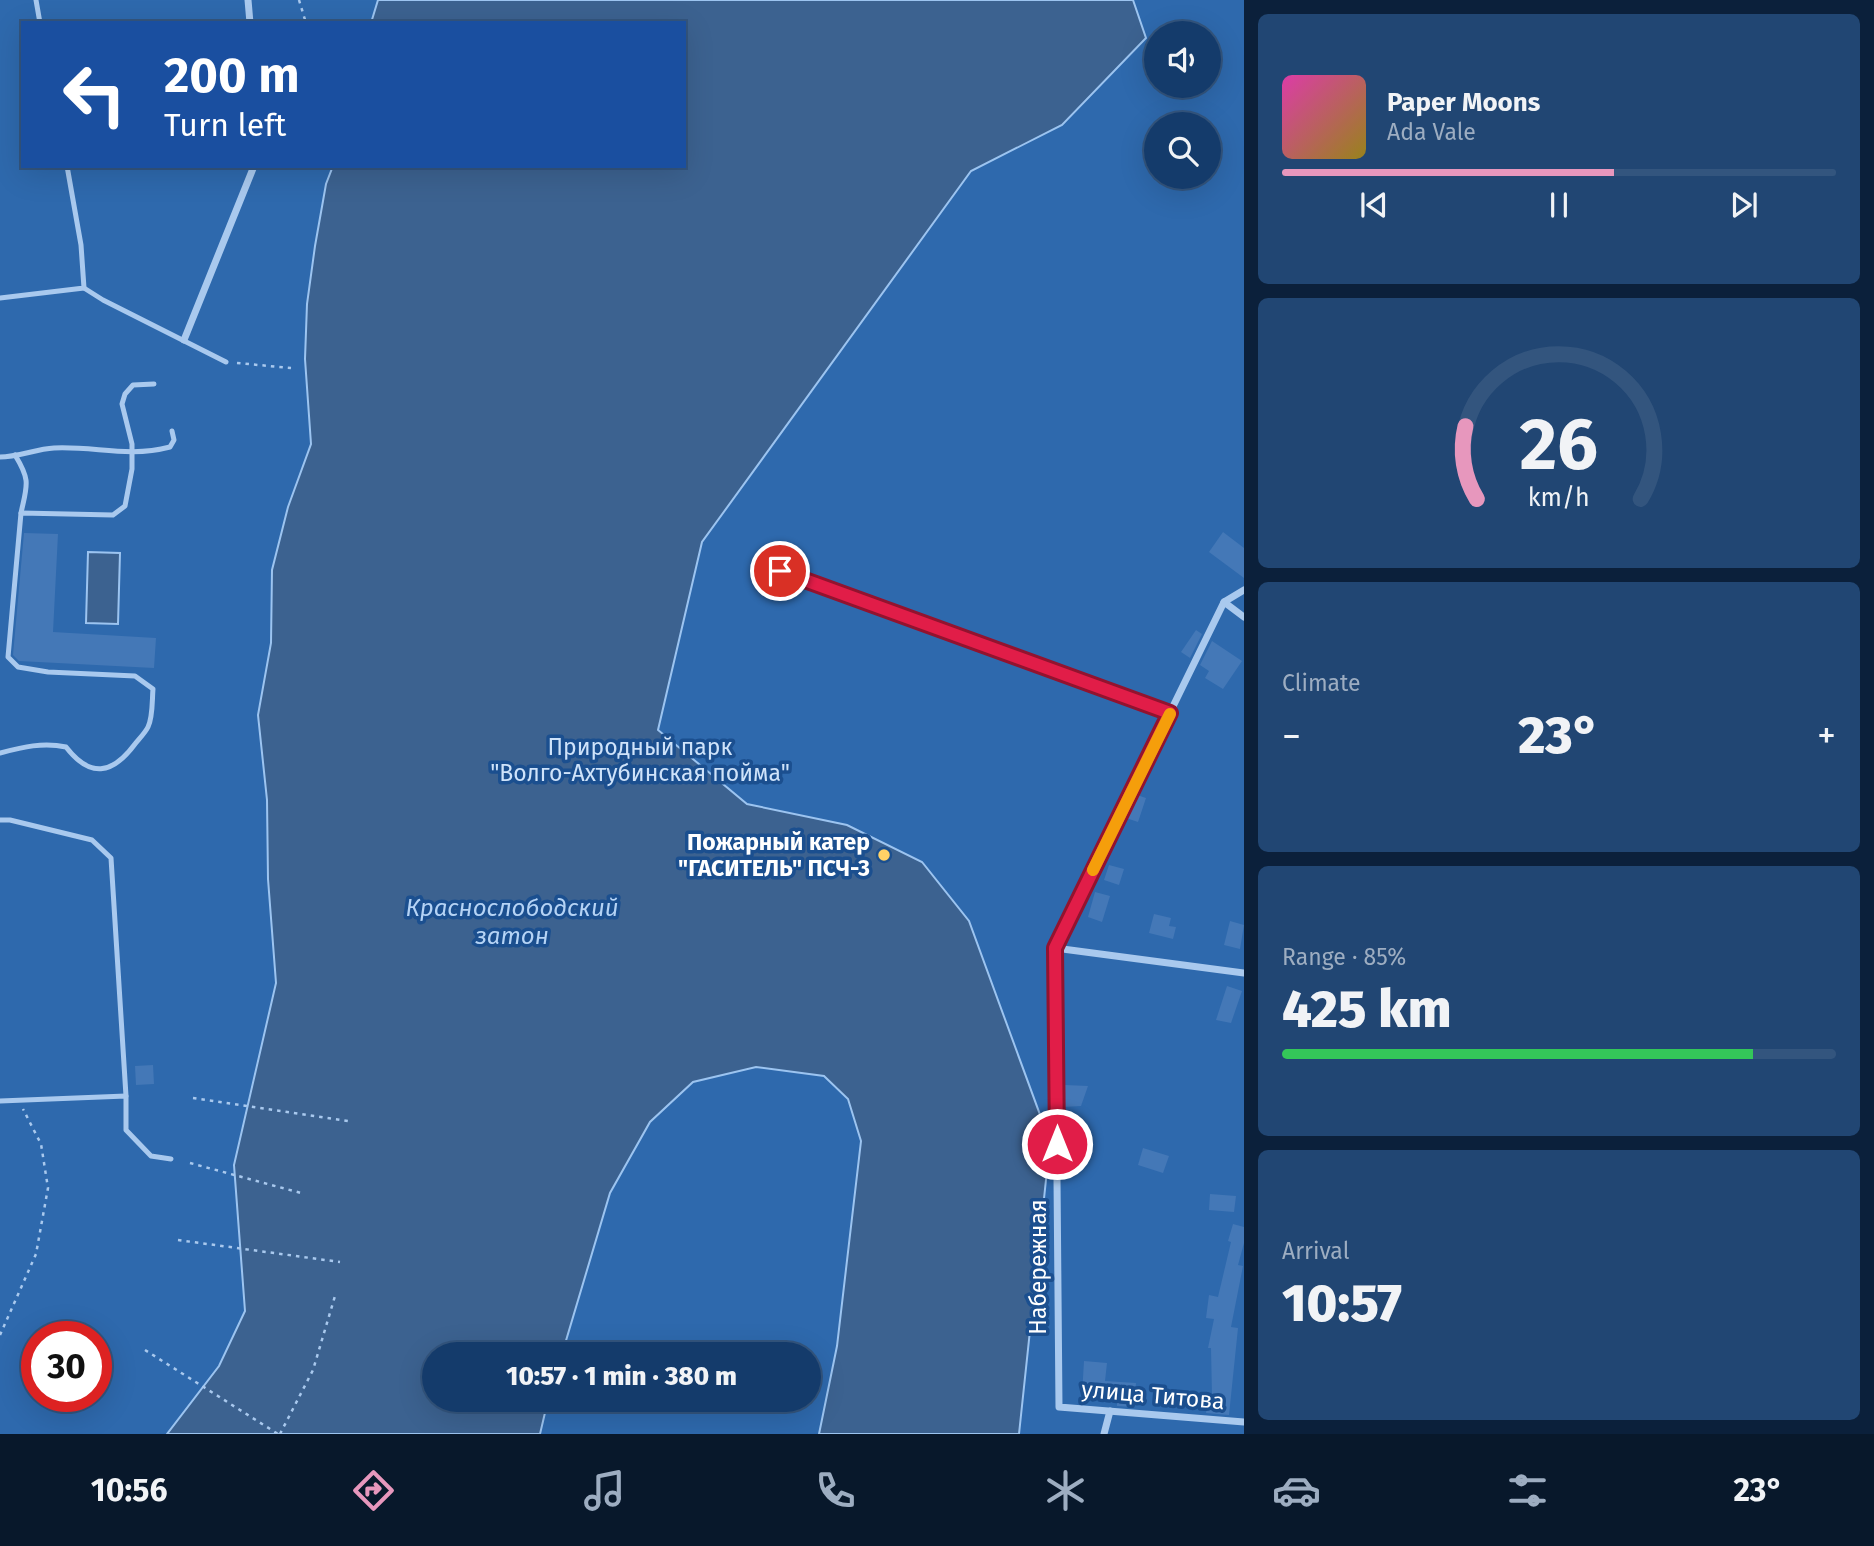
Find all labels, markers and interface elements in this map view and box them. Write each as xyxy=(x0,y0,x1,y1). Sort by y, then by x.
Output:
map controls xyxy=(1144,21,1221,189)
button: sound xyxy=(1144,21,1221,98)
text: 200 m xyxy=(164,46,300,105)
icon: left xyxy=(49,49,140,140)
text: Paper Moons xyxy=(1387,87,1540,118)
text: Turn left xyxy=(164,106,286,144)
button: search xyxy=(1144,112,1221,189)
text: Ada Vale xyxy=(1387,118,1476,146)
icon: previous xyxy=(1355,186,1393,224)
icon: pause xyxy=(1540,186,1578,224)
icon: next xyxy=(1725,186,1763,224)
text: 26 xyxy=(1520,401,1598,488)
text: km/h xyxy=(1528,483,1590,513)
pin xyxy=(750,541,810,601)
icon: arrive xyxy=(761,552,799,590)
text: Climate xyxy=(1282,669,1361,697)
text: 23° xyxy=(1518,704,1600,767)
text: − xyxy=(1282,713,1301,759)
text: + xyxy=(1817,713,1836,759)
park label: Природный парк "Волго-Ахтубинская пойма" xyxy=(490,733,790,787)
place label: Пожарный катер "ГАСИТЕЛЬ" ПСЧ-3 xyxy=(678,828,870,882)
marker: Пожарный катер "ГАСИТЕЛЬ" ПСЧ-3 xyxy=(876,847,892,863)
water label: Краснослободский затон xyxy=(405,894,619,950)
text: Range · 85% xyxy=(1282,943,1406,971)
text: 425 km xyxy=(1282,978,1451,1041)
position arrow xyxy=(1020,1107,1094,1181)
street label: Набережная xyxy=(1024,1199,1052,1335)
text: Arrival xyxy=(1282,1237,1349,1265)
text: 10:57 xyxy=(1282,1272,1402,1335)
speed limit sign: 30 xyxy=(21,1321,112,1412)
text: 10:57 · 1 min · 380 m xyxy=(506,1361,737,1392)
street label: улица Титова xyxy=(1080,1375,1226,1415)
icon: directions xyxy=(349,1466,398,1515)
icon: music xyxy=(580,1466,629,1515)
icon: phone xyxy=(811,1466,860,1515)
icon: climate xyxy=(1041,1466,1090,1515)
icon: car xyxy=(1272,1466,1321,1515)
icon: filters xyxy=(1503,1466,1552,1515)
text: 10:56 xyxy=(91,1471,168,1509)
text: 23° xyxy=(1733,1471,1783,1509)

